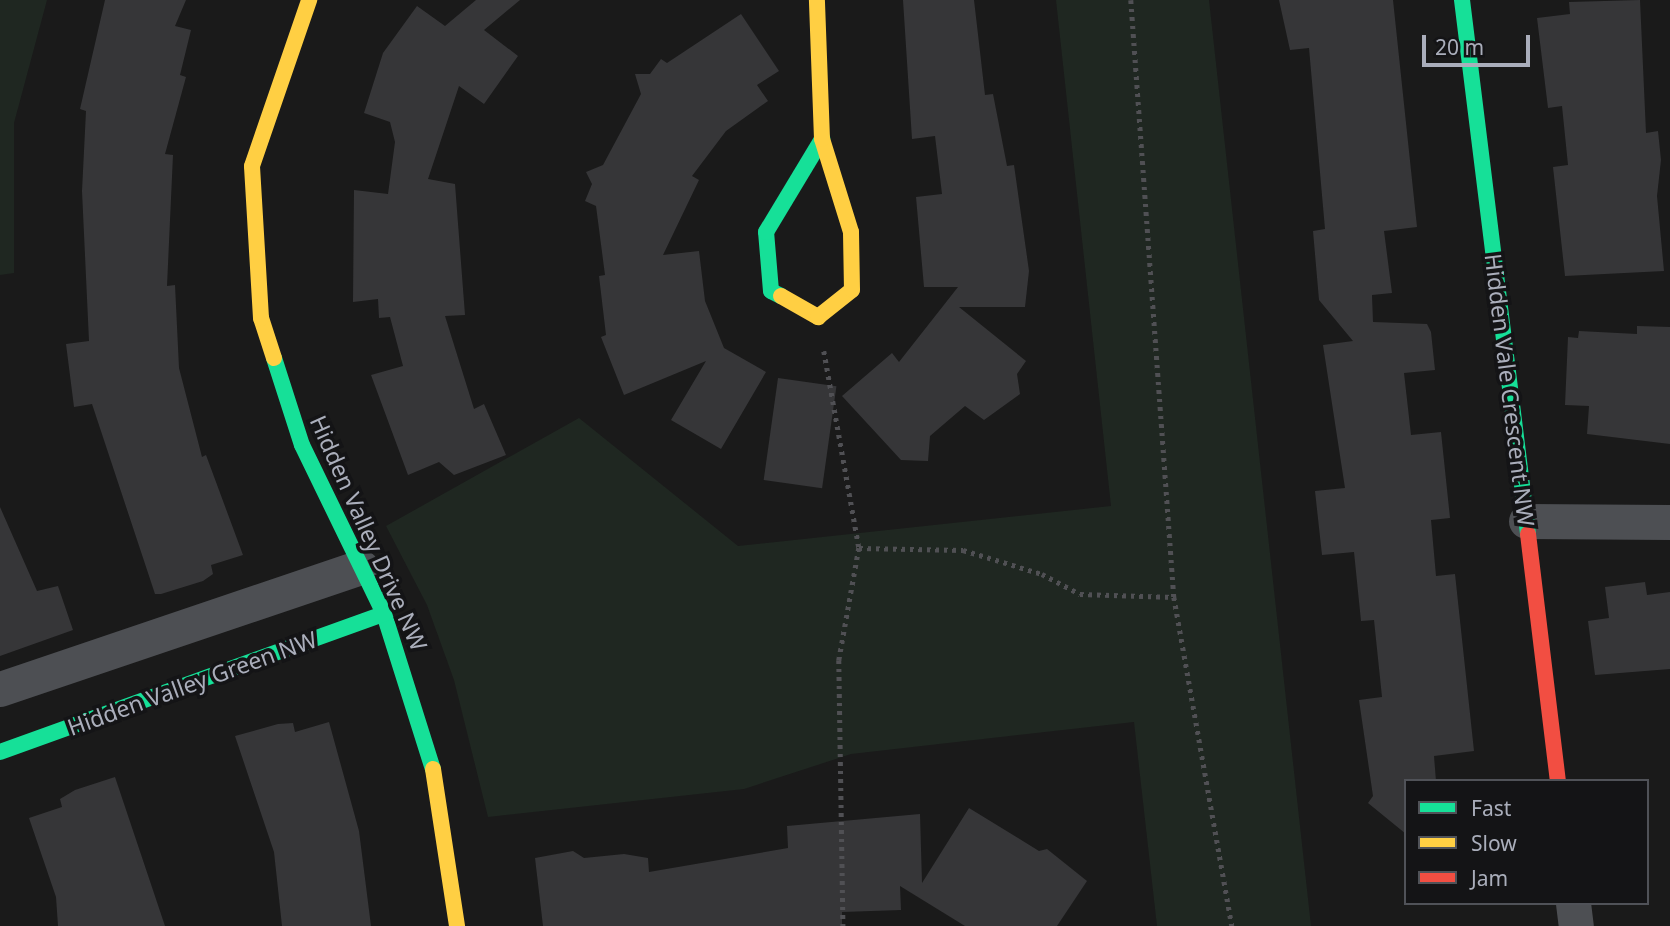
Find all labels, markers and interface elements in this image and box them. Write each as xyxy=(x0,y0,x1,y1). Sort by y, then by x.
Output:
scale bar xyxy=(1425,21,1534,65)
text: 20 m xyxy=(1435,33,1484,61)
street label: Hidden Vale Crescent NW xyxy=(1480,252,1540,528)
street label: Hidden Valley Drive NW xyxy=(305,411,433,655)
street label: Hidden Valley Green NW xyxy=(63,625,321,741)
legend xyxy=(1404,779,1649,905)
text: Fast xyxy=(1471,794,1511,822)
text: Slow xyxy=(1471,829,1517,857)
text: Jam xyxy=(1471,864,1508,892)

